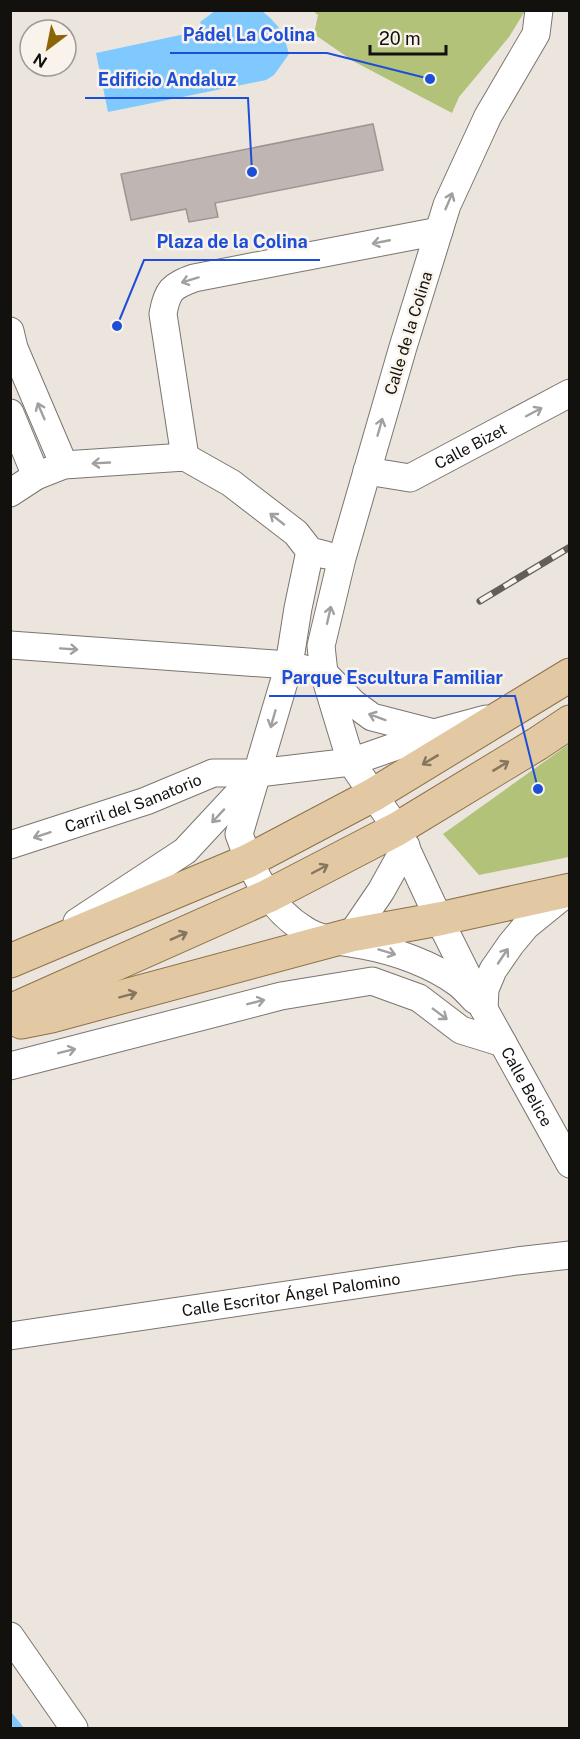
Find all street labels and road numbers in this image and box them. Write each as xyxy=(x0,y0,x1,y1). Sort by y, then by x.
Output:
street label: Calle de la Colina xyxy=(381,269,436,397)
street label: Calle Bizet xyxy=(431,419,510,473)
street label: Carril del Sanatorio xyxy=(62,770,204,837)
street label: Calle Belice xyxy=(497,1044,556,1130)
street label: Calle Escritor Ángel Palomino xyxy=(181,1269,401,1320)

